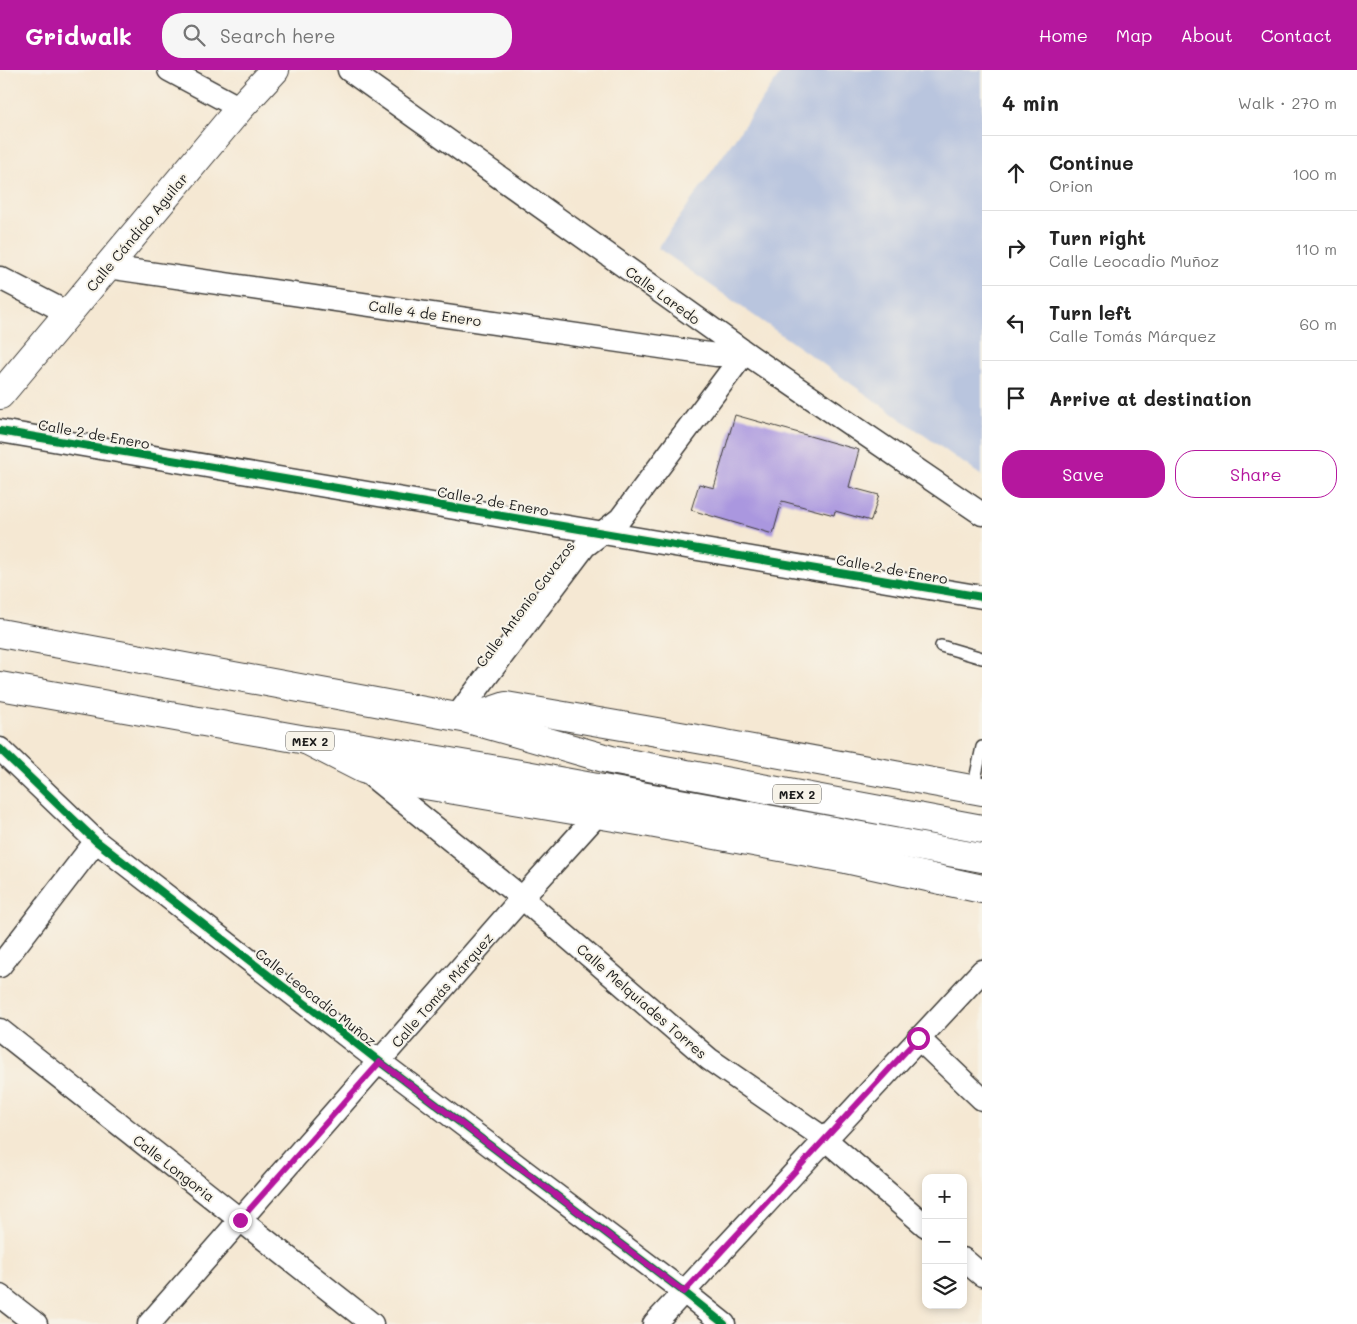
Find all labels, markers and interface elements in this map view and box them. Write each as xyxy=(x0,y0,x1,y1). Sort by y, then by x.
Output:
search box xyxy=(162,13,512,58)
text: Gridwalk xyxy=(25,20,132,51)
icon: search xyxy=(180,21,208,49)
text: Search here xyxy=(220,23,336,48)
text: Home xyxy=(1039,23,1088,47)
text: Map xyxy=(1116,23,1152,47)
text: About xyxy=(1180,23,1233,47)
text: Contact xyxy=(1261,23,1332,47)
text: 4 min xyxy=(1002,89,1059,116)
text: Walk · 270 m xyxy=(1238,92,1337,113)
text: Continue xyxy=(1049,150,1134,175)
icon: ahead xyxy=(1002,159,1030,187)
text: 100 m xyxy=(1292,163,1337,184)
street label: Calle Cándido Aguilar xyxy=(82,169,192,295)
text: Orion xyxy=(1049,175,1093,196)
text: Turn right xyxy=(1049,225,1146,250)
icon: right xyxy=(1002,234,1030,262)
text: 110 m xyxy=(1295,238,1337,259)
text: Calle Leocadio Muñoz xyxy=(1049,250,1219,271)
street label: Calle Laredo xyxy=(622,261,704,329)
street label: Calle 4 de Enero xyxy=(368,296,482,330)
text: Turn left xyxy=(1049,300,1132,325)
icon: left xyxy=(1002,309,1030,337)
text: 60 m xyxy=(1300,313,1337,334)
text: Calle Tomás Márquez xyxy=(1049,325,1216,346)
icon: arrive xyxy=(1002,384,1030,412)
text: Arrive at destination xyxy=(1049,386,1252,411)
street label: Calle 2 de Enero xyxy=(37,415,151,453)
button: Save xyxy=(1002,450,1165,498)
button: Share xyxy=(1175,450,1337,498)
street label: Calle 2 de Enero xyxy=(436,482,550,520)
street label: Calle Antonio Cavazos xyxy=(471,537,579,671)
street label: Calle 2 de Enero xyxy=(835,550,949,588)
road number: MEX 2 xyxy=(286,731,334,750)
road number: MEX 2 xyxy=(773,784,821,804)
street label: Calle Tomás Márquez xyxy=(387,928,497,1051)
street label: Calle Melquíades Torres xyxy=(573,939,711,1063)
street label: Calle Leocadio Muñoz xyxy=(252,944,381,1050)
route start xyxy=(907,1027,930,1050)
street label: Calle Longoria xyxy=(129,1130,219,1206)
map controls xyxy=(922,1174,967,1309)
button: + xyxy=(922,1174,967,1219)
route end xyxy=(229,1209,252,1232)
button: − xyxy=(922,1219,967,1264)
button: layers xyxy=(922,1264,967,1309)

